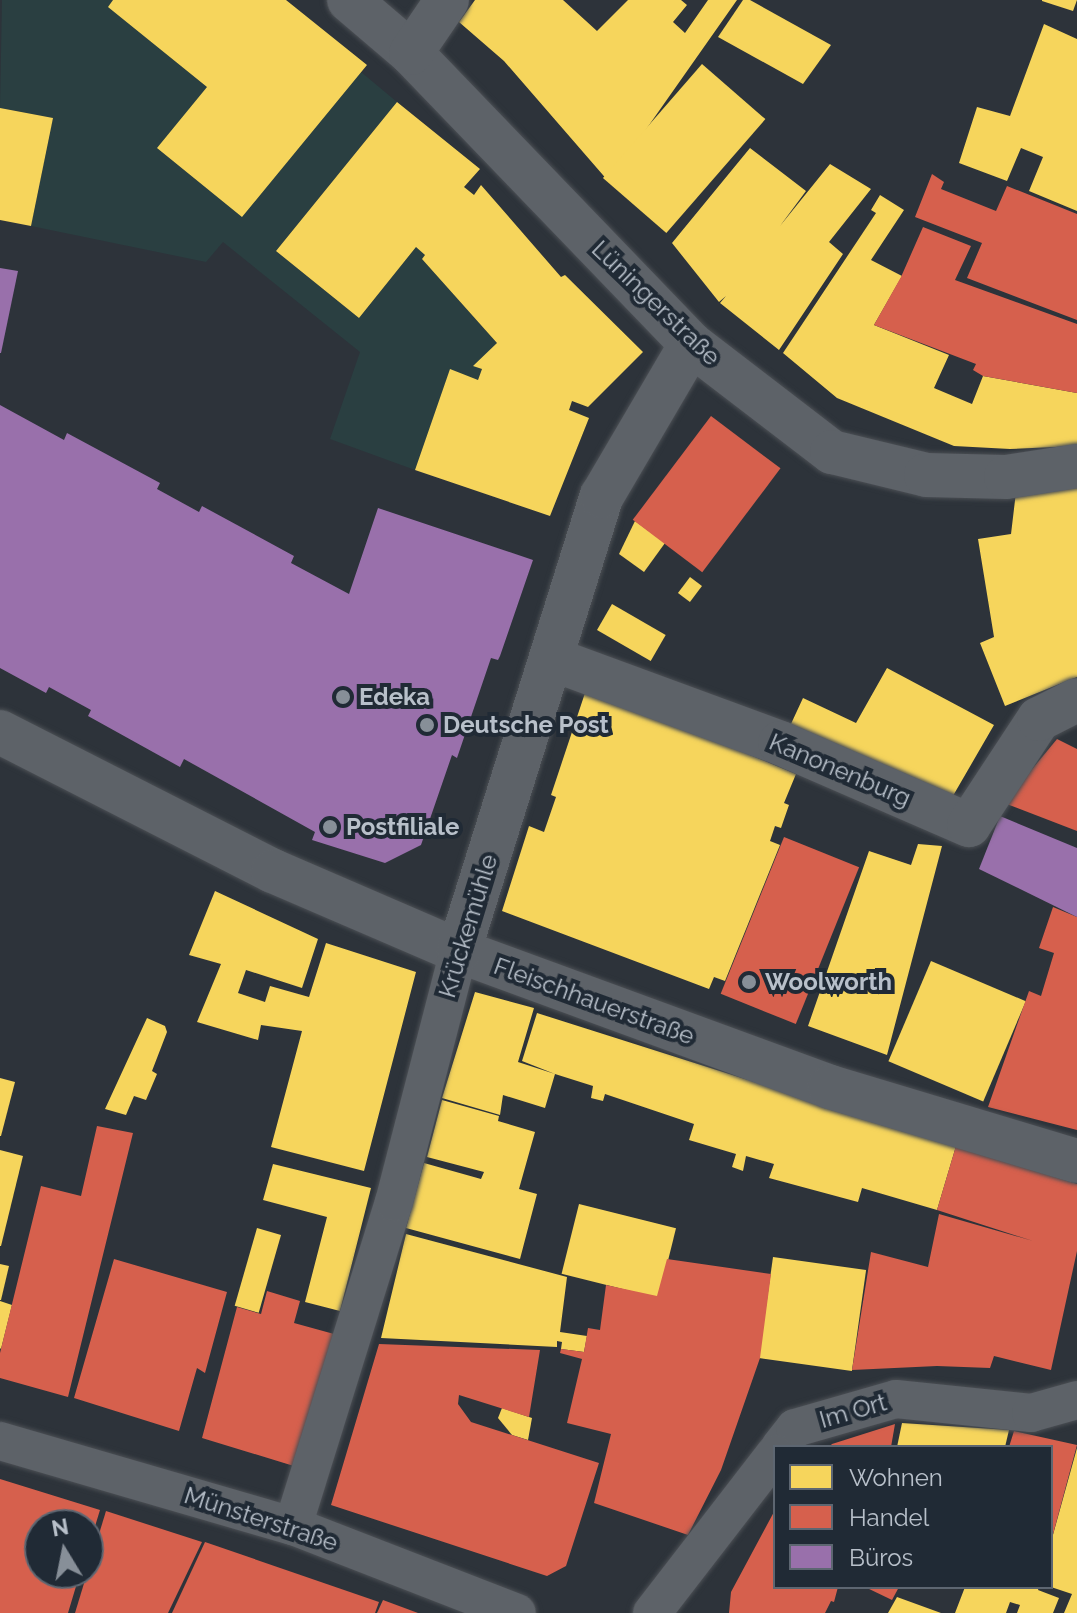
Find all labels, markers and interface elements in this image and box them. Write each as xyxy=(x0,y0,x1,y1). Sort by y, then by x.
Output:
street label: Lüningerstraße xyxy=(586,235,726,371)
place label: Edeka xyxy=(359,683,430,711)
marker: Edeka xyxy=(334,688,352,706)
place label: Deutsche Post xyxy=(443,711,609,739)
marker: Deutsche Post xyxy=(418,716,436,734)
street label: Kanonenburg xyxy=(765,727,915,813)
place label: Postfiliale xyxy=(346,813,459,841)
marker: Postfiliale xyxy=(321,818,339,836)
street label: Krückemühle xyxy=(433,851,503,1001)
street label: Fleischhauerstraße xyxy=(490,951,698,1051)
place label: Woolworth xyxy=(765,968,892,996)
marker: Woolworth xyxy=(740,973,758,991)
street label: Im Ort xyxy=(816,1388,890,1434)
legend xyxy=(773,1445,1053,1589)
text: Wohnen xyxy=(849,1463,943,1492)
street label: Münsterstraße xyxy=(181,1481,341,1557)
text: Handel xyxy=(849,1503,929,1532)
north arrow xyxy=(24,1509,104,1589)
text: N xyxy=(50,1513,71,1542)
text: Büros xyxy=(849,1543,913,1572)

